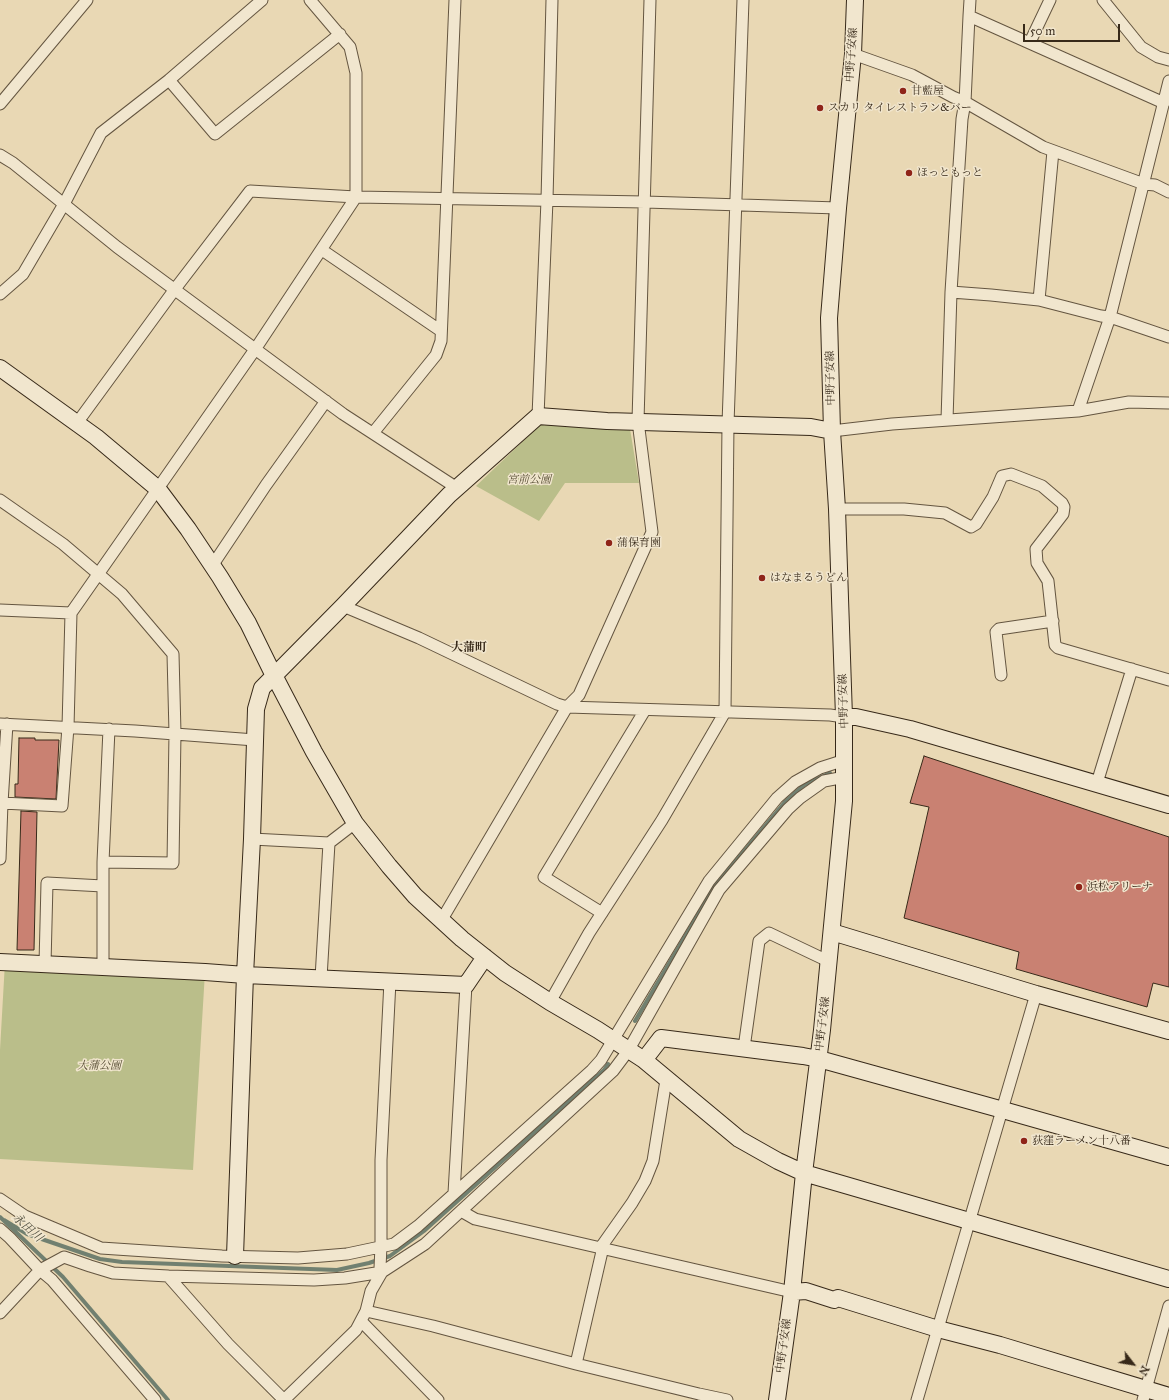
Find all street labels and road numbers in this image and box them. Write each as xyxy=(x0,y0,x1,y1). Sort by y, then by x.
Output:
street label: 中野子安線 xyxy=(843,27,861,83)
street label: 中野子安線 xyxy=(824,350,838,406)
street label: 中野子安線 xyxy=(836,673,852,729)
street label: 中野子安線 xyxy=(813,996,833,1052)
street label: 中野子安線 xyxy=(774,1318,794,1374)

